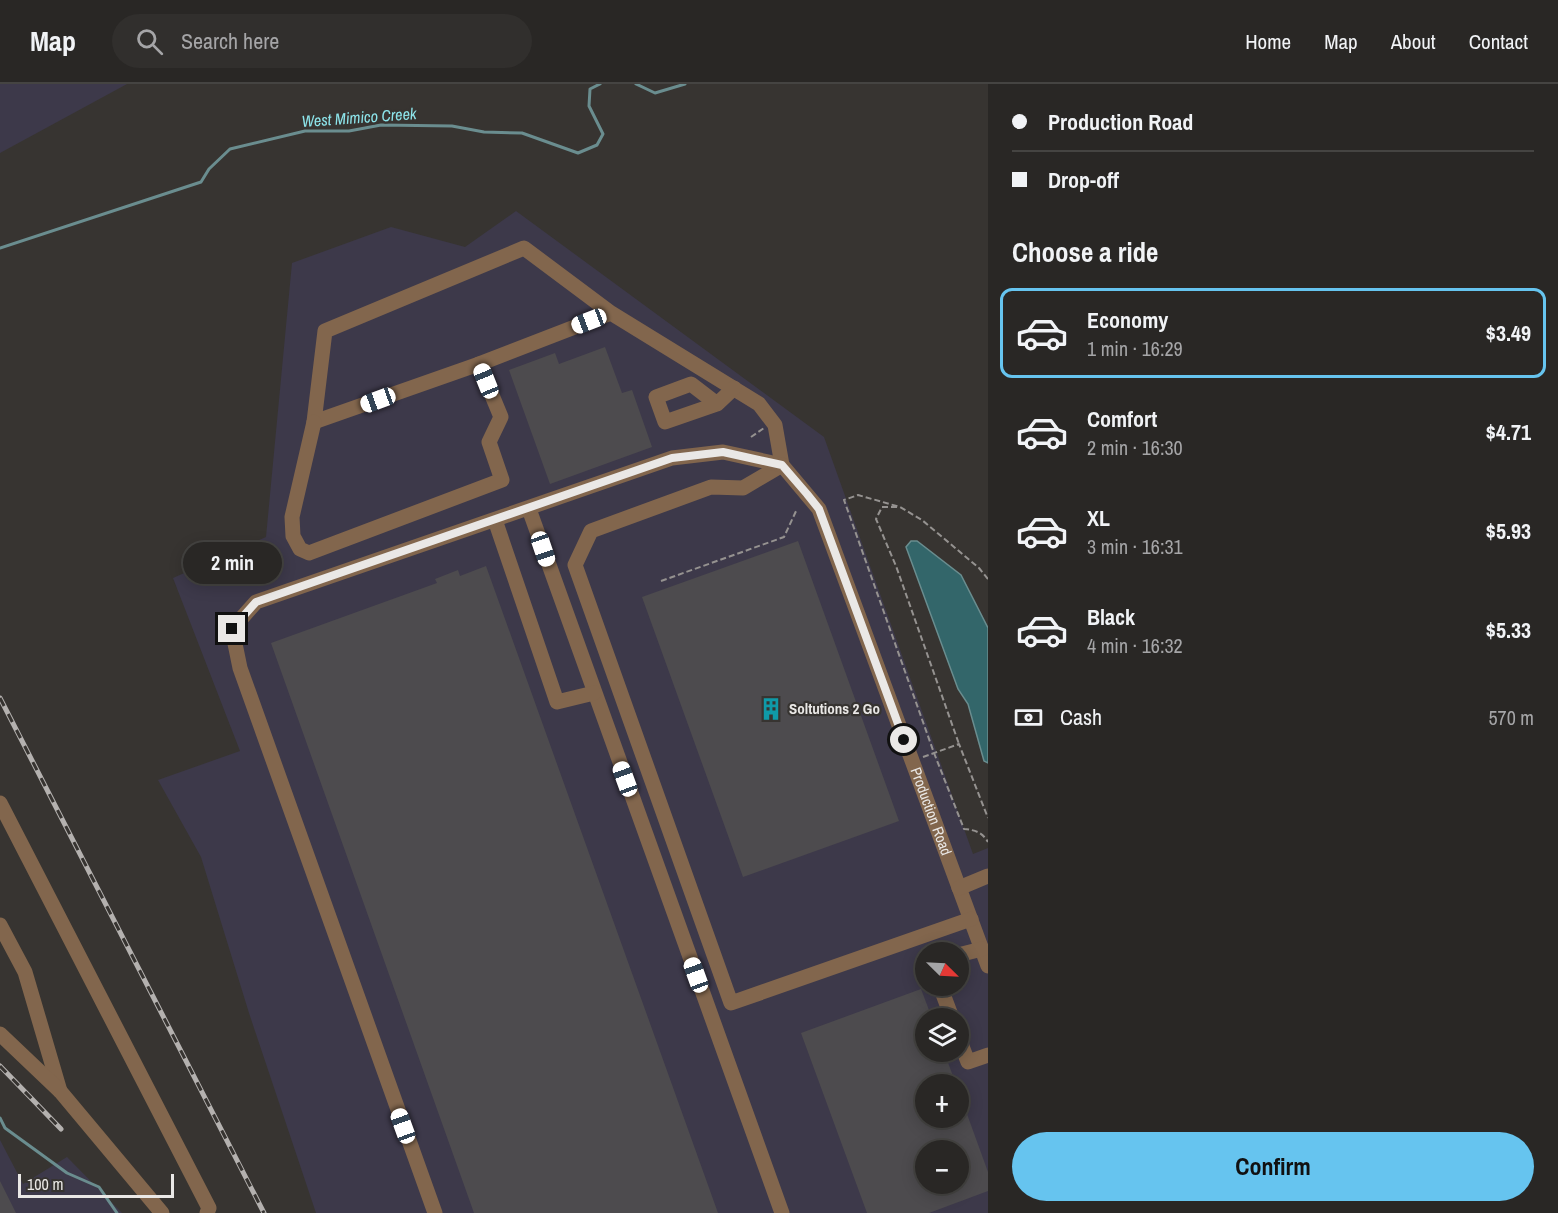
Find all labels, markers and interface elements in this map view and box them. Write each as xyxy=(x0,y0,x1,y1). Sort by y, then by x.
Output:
search box xyxy=(112,14,532,68)
text: Map xyxy=(30,22,76,60)
icon: search xyxy=(133,25,166,58)
text: Search here xyxy=(181,26,279,56)
text: Home xyxy=(1245,27,1291,56)
text: Map xyxy=(1324,27,1358,56)
text: About xyxy=(1391,27,1436,56)
text: Contact xyxy=(1469,27,1528,56)
water label: West Mimico Creek xyxy=(301,102,418,132)
text: Production Road xyxy=(1048,107,1193,137)
text: Drop-off xyxy=(1048,165,1119,195)
text: Choose a ride xyxy=(1012,234,1158,270)
text: Economy xyxy=(1087,305,1168,335)
car xyxy=(569,306,609,336)
icon: car xyxy=(1015,306,1069,360)
text: $3.49 xyxy=(1486,318,1531,348)
text: 1 min · 16:29 xyxy=(1087,335,1183,362)
car xyxy=(471,361,501,401)
car xyxy=(358,385,398,415)
text: Comfort xyxy=(1087,404,1157,434)
icon: car xyxy=(1015,405,1069,459)
text: $4.71 xyxy=(1486,417,1531,447)
text: 2 min · 16:30 xyxy=(1087,434,1183,461)
text: XL xyxy=(1087,503,1110,533)
icon: car xyxy=(1015,504,1069,558)
text: $5.93 xyxy=(1486,516,1531,546)
car xyxy=(529,529,557,569)
text: 3 min · 16:31 xyxy=(1087,533,1183,560)
callout: 2 min xyxy=(182,542,282,584)
text: 2 min xyxy=(211,549,254,576)
text: Black xyxy=(1087,602,1135,632)
icon: car xyxy=(1015,603,1069,657)
route end xyxy=(218,615,245,642)
text: $5.33 xyxy=(1486,615,1531,645)
text: 4 min · 16:32 xyxy=(1087,632,1183,659)
building icon: Soltutions 2 Go xyxy=(758,696,784,722)
place label: Soltutions 2 Go xyxy=(789,698,880,719)
icon: cash xyxy=(1012,701,1045,734)
text: Cash xyxy=(1060,702,1102,732)
text: 570 m xyxy=(1488,704,1534,731)
route start xyxy=(890,726,917,753)
car xyxy=(610,759,640,799)
street label: Production Road xyxy=(905,764,957,858)
north arrow xyxy=(915,942,969,996)
map controls xyxy=(915,942,969,1194)
car xyxy=(681,955,711,995)
button: layers xyxy=(915,1008,969,1062)
button: + xyxy=(915,1074,969,1128)
car xyxy=(388,1106,418,1146)
button: Confirm xyxy=(1012,1132,1534,1201)
button: − xyxy=(915,1140,969,1194)
scale bar xyxy=(18,1171,174,1198)
text: 100 m xyxy=(27,1173,63,1195)

